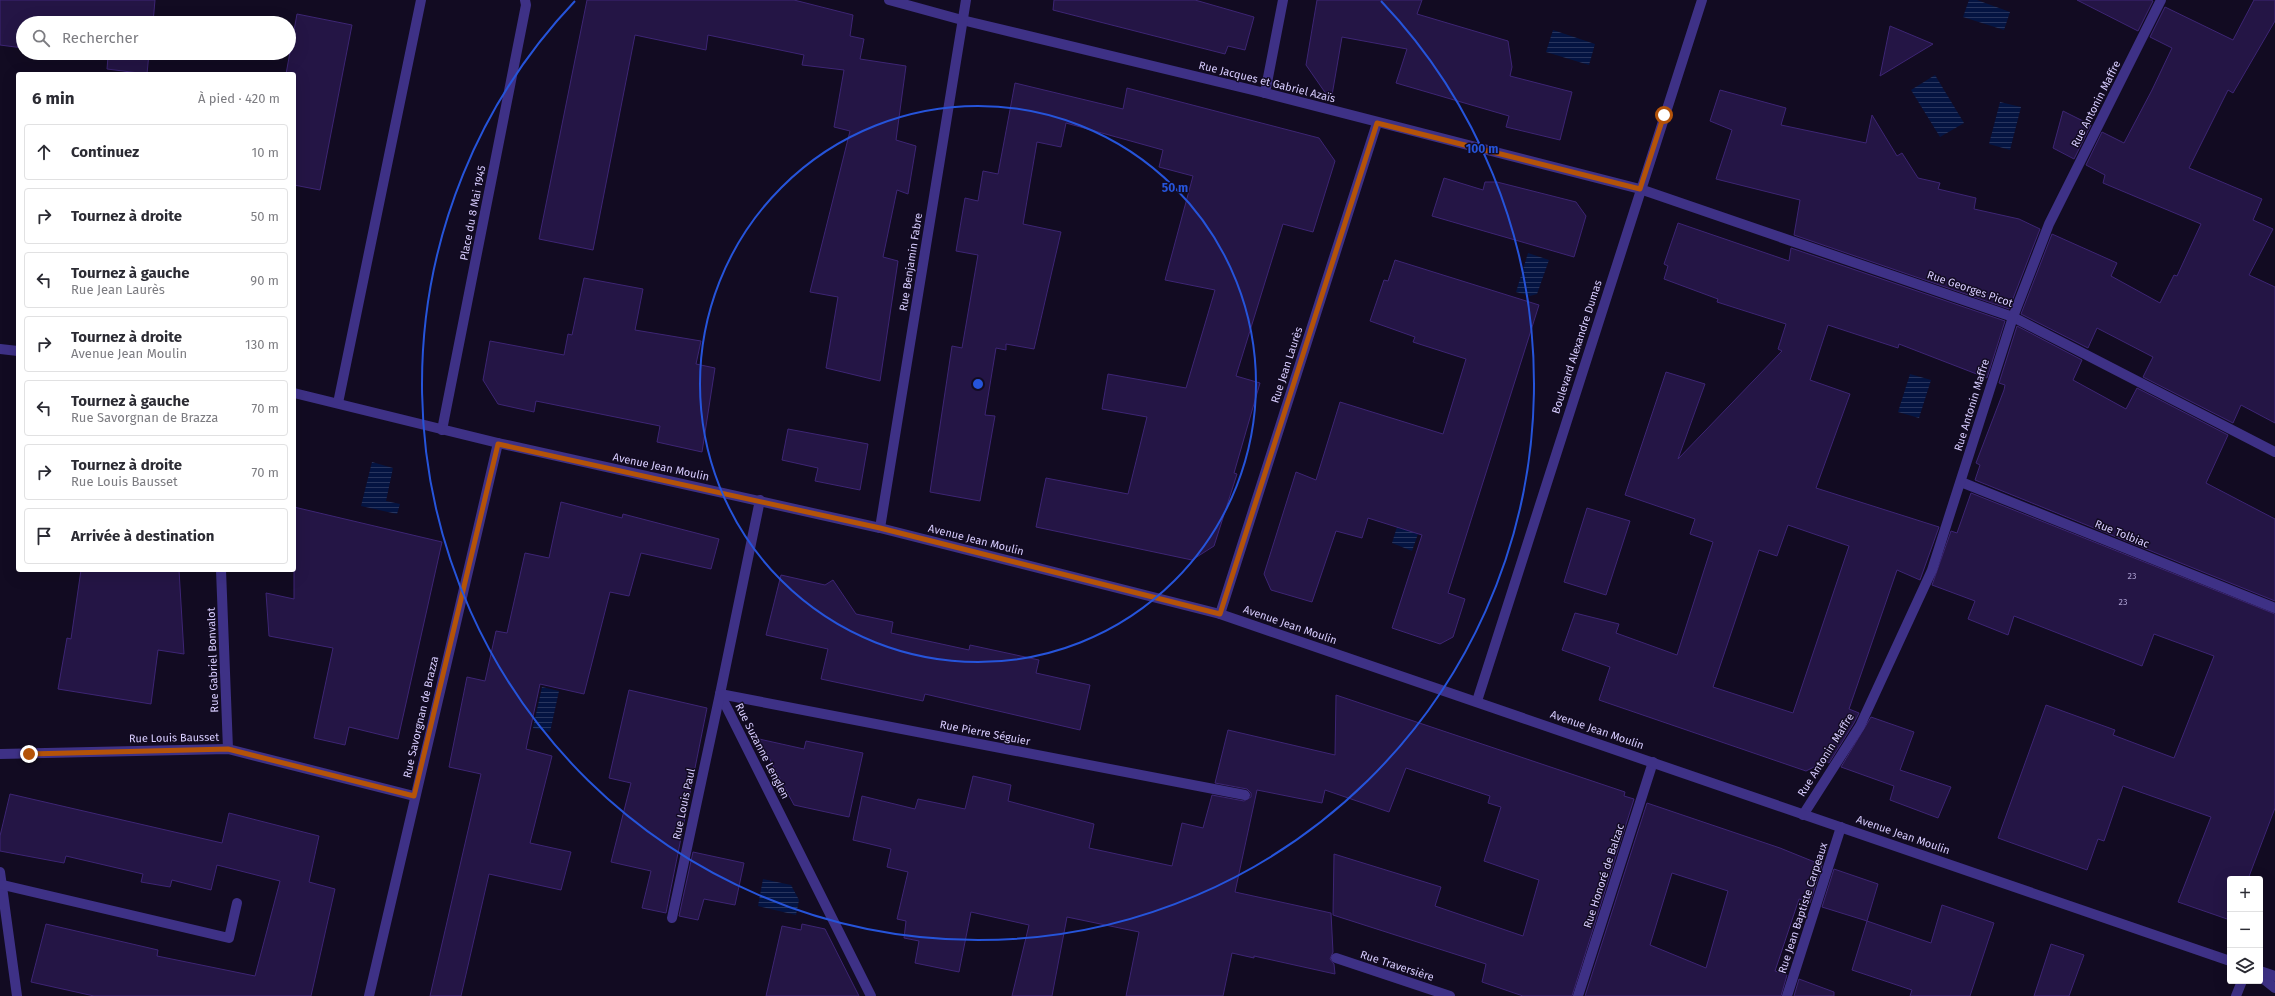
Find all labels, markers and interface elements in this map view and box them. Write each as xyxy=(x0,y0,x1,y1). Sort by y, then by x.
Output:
search box xyxy=(16,16,296,60)
icon: search xyxy=(30,27,52,49)
text: Rechercher xyxy=(62,29,138,47)
street label: Rue Antonin Maffre xyxy=(2068,58,2124,150)
street label: Rue Jacques et Gabriel Azaïs xyxy=(1197,59,1337,105)
text: 6 min xyxy=(32,88,75,109)
text: À pied · 420 m xyxy=(198,91,280,106)
route start xyxy=(1655,106,1673,124)
icon: ahead xyxy=(33,141,55,163)
text: 100 m xyxy=(1466,142,1498,156)
text: Continuez xyxy=(71,143,139,161)
text: 10 m xyxy=(252,145,279,160)
street label: Place du 8 Mai 1945 xyxy=(457,164,489,262)
text: 50 m xyxy=(1162,181,1188,195)
icon: right xyxy=(33,205,55,227)
text: Tournez à droite xyxy=(71,207,182,225)
text: 50 m xyxy=(251,209,279,224)
street label: Rue Benjamin Fabre xyxy=(897,212,925,312)
text: Tournez à gauche xyxy=(71,264,190,282)
street label: Rue Georges Picot xyxy=(1925,268,2015,310)
icon: left xyxy=(33,269,55,291)
text: 90 m xyxy=(250,273,279,288)
street label: Boulevard Alexandre Dumas xyxy=(1549,279,1605,415)
text: Rue Jean Laurès xyxy=(71,282,165,297)
street label: Rue Jean Laurès xyxy=(1269,325,1305,405)
text: Tournez à droite xyxy=(71,328,182,346)
icon: right xyxy=(33,333,55,355)
text: 130 m xyxy=(245,337,279,352)
text: Avenue Jean Moulin xyxy=(71,346,187,361)
street label: Rue Antonin Maffre xyxy=(1952,357,1992,453)
centre of rings xyxy=(971,377,985,391)
text: Tournez à gauche xyxy=(71,392,190,410)
icon: left xyxy=(33,397,55,419)
text: 70 m xyxy=(252,401,279,416)
text: Rue Savorgnan de Brazza xyxy=(71,410,218,425)
street label: Avenue Jean Moulin xyxy=(612,450,710,484)
text: Tournez à droite xyxy=(71,456,182,474)
icon: right xyxy=(33,461,55,483)
text: 70 m xyxy=(252,465,279,480)
text: Rue Louis Bausset xyxy=(71,474,178,489)
street label: Rue Tolbiac xyxy=(2093,517,2151,551)
street label: Avenue Jean Moulin xyxy=(927,522,1025,558)
icon: arrive xyxy=(33,525,55,547)
text: Arrivée à destination xyxy=(71,527,214,545)
house number: 23 xyxy=(2128,571,2136,581)
house number: 23 xyxy=(2119,597,2127,607)
street label: Avenue Jean Moulin xyxy=(1241,603,1339,647)
street label: Rue Gabriel Bonvalot xyxy=(205,607,221,713)
street label: Rue Savorgnan de Brazza xyxy=(401,655,441,779)
street label: Rue Suzanne Lenglen xyxy=(732,701,792,801)
street label: Avenue Jean Moulin xyxy=(1548,708,1646,752)
street label: Rue Antonin Maffre xyxy=(1795,711,1857,799)
street label: Rue Pierre Séguier xyxy=(939,718,1032,748)
street label: Rue Louis Bausset xyxy=(129,731,219,745)
route end xyxy=(20,745,38,763)
street label: Rue Louis Paul xyxy=(670,767,698,841)
street label: Avenue Jean Moulin xyxy=(1854,813,1952,857)
street label: Rue Honoré de Balzac xyxy=(1581,822,1627,930)
street label: Rue Jean Baptiste Carpeaux xyxy=(1776,840,1831,975)
map controls xyxy=(2227,876,2263,984)
button: + xyxy=(2227,876,2263,912)
button: − xyxy=(2227,912,2263,948)
street label: Rue Traversière xyxy=(1359,948,1435,984)
button: layers xyxy=(2227,948,2263,984)

